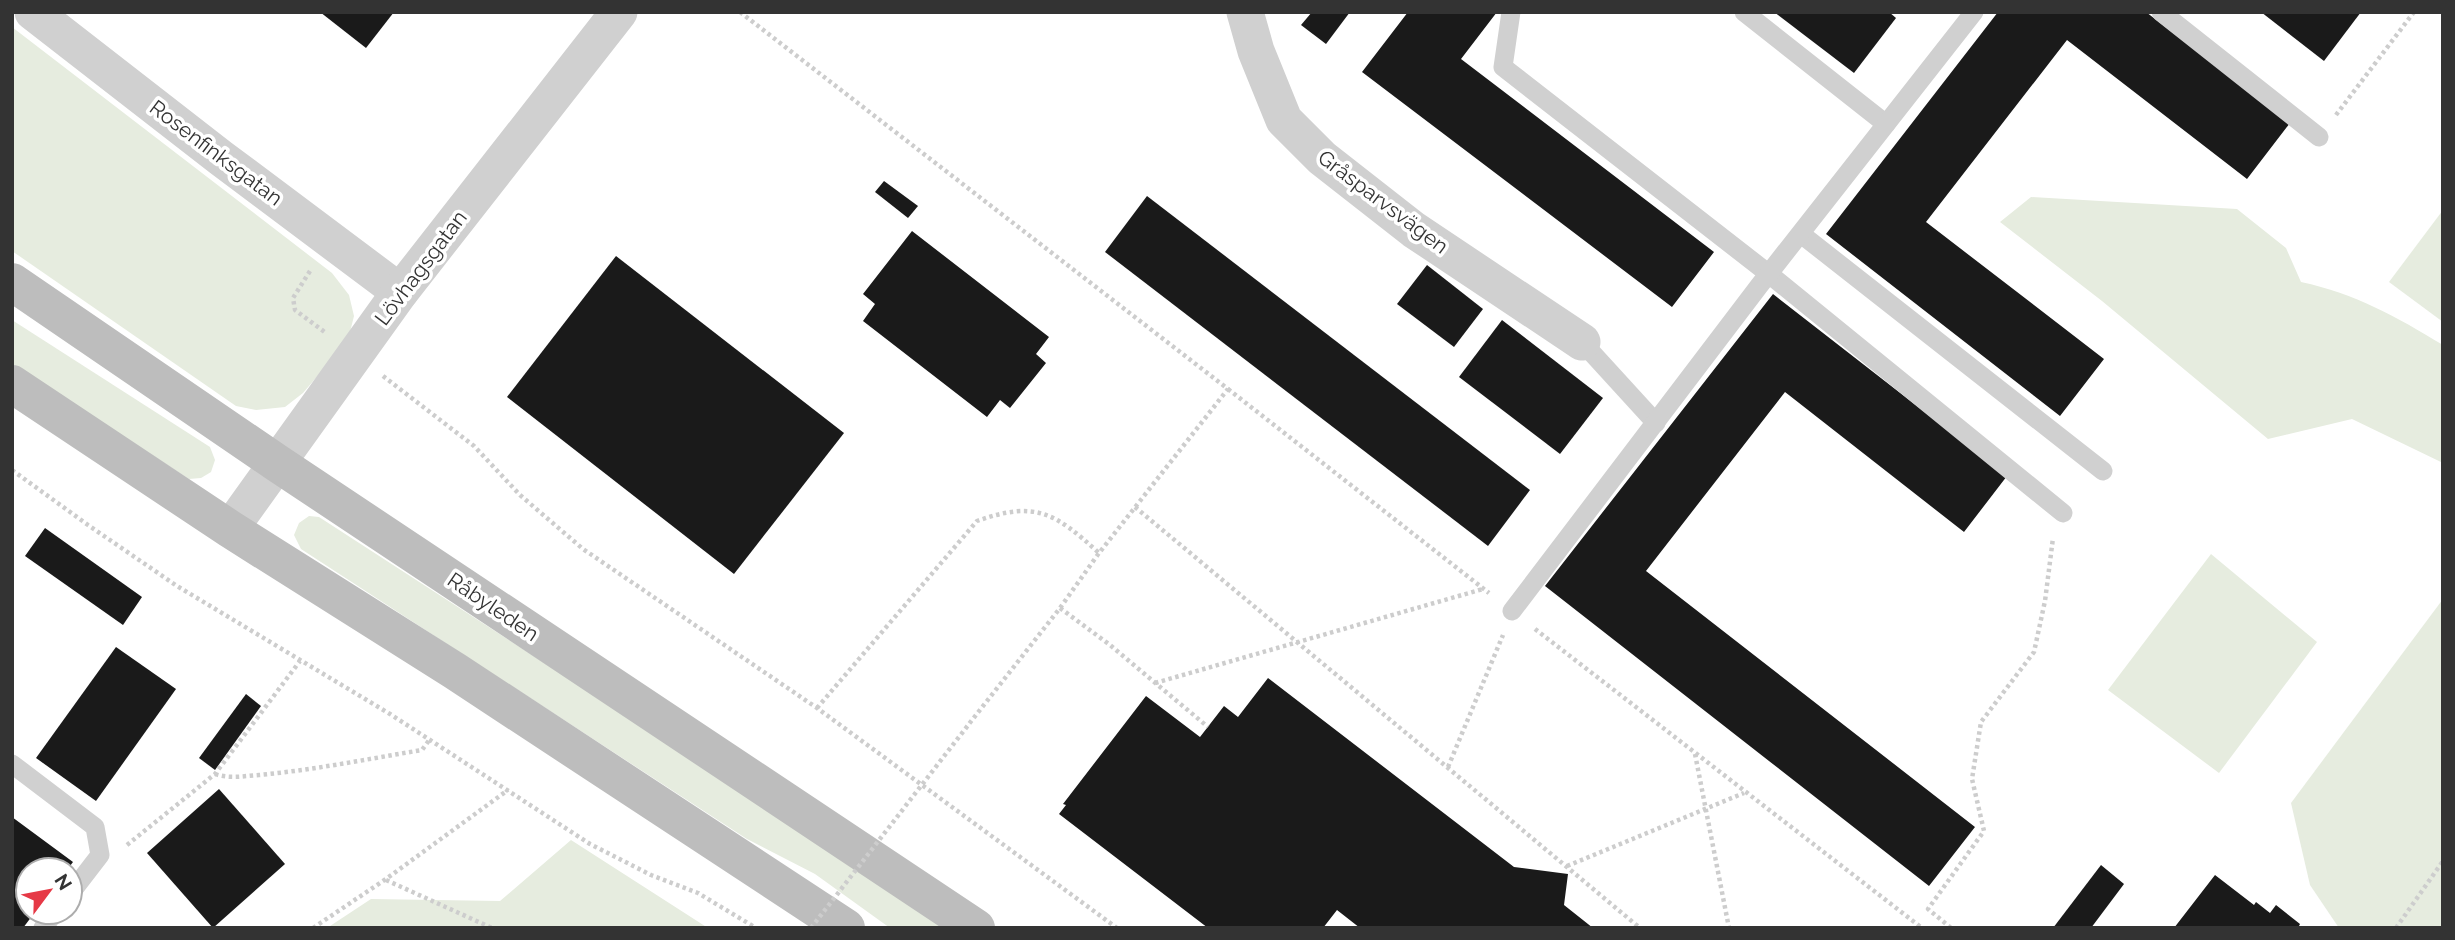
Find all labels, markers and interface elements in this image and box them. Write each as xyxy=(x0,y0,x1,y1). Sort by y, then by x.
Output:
street label: Rosenfinksgatan xyxy=(145,95,288,211)
street label: Gråsparvsvägen xyxy=(1313,145,1453,259)
street label: Lövhagsgatan xyxy=(369,205,472,330)
street label: Råbyleden xyxy=(443,567,544,646)
north arrow xyxy=(14,856,84,926)
text: N xyxy=(50,870,77,894)

